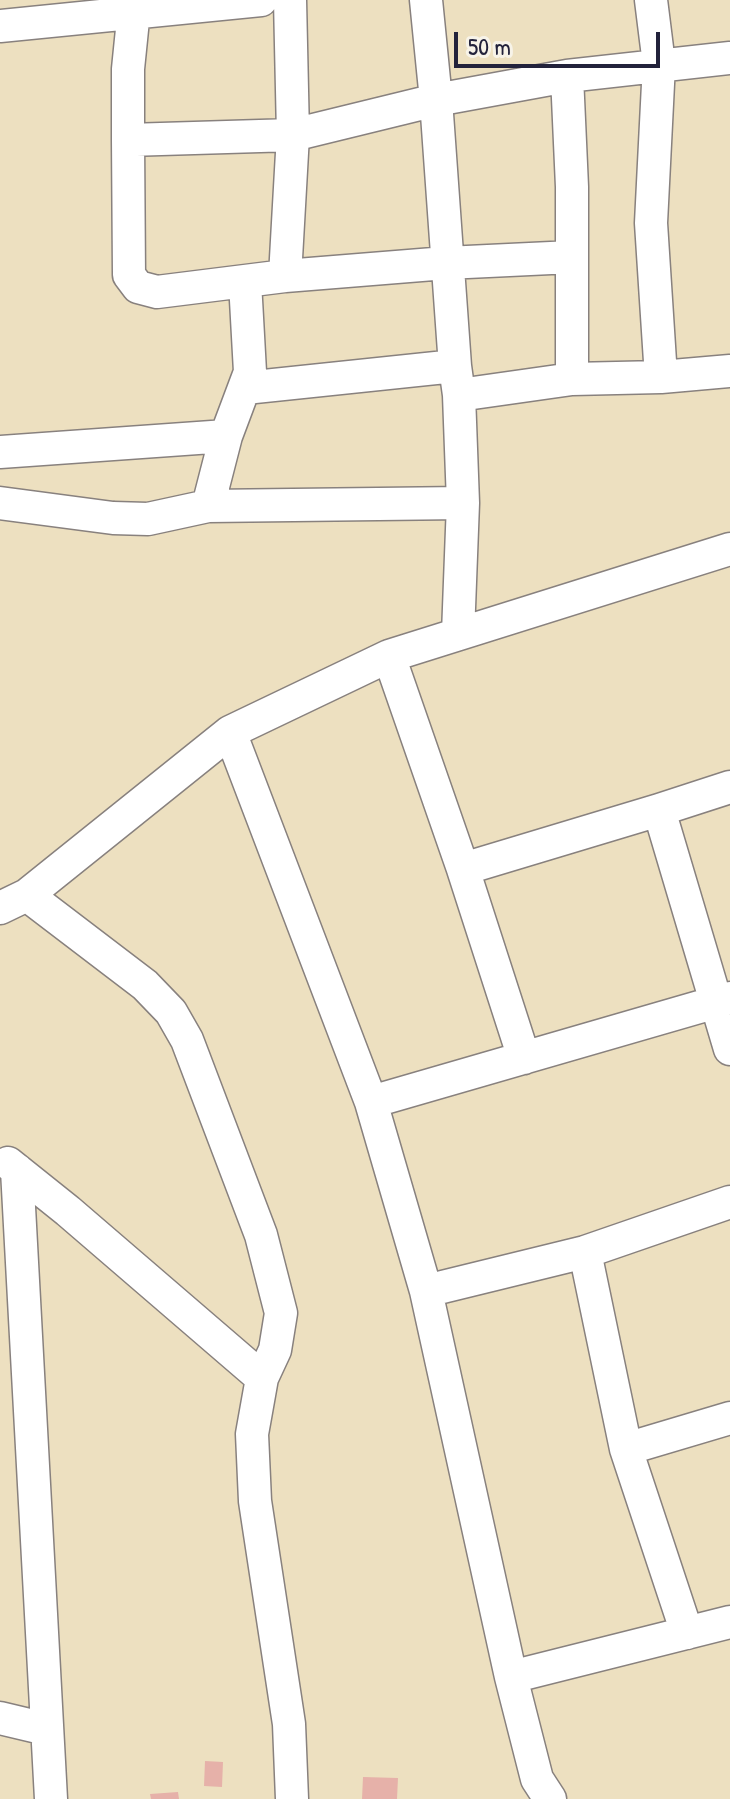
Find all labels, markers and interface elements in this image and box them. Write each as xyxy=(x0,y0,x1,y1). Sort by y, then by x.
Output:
scale bar xyxy=(458,16,664,66)
text: 50 m xyxy=(468,30,511,62)

